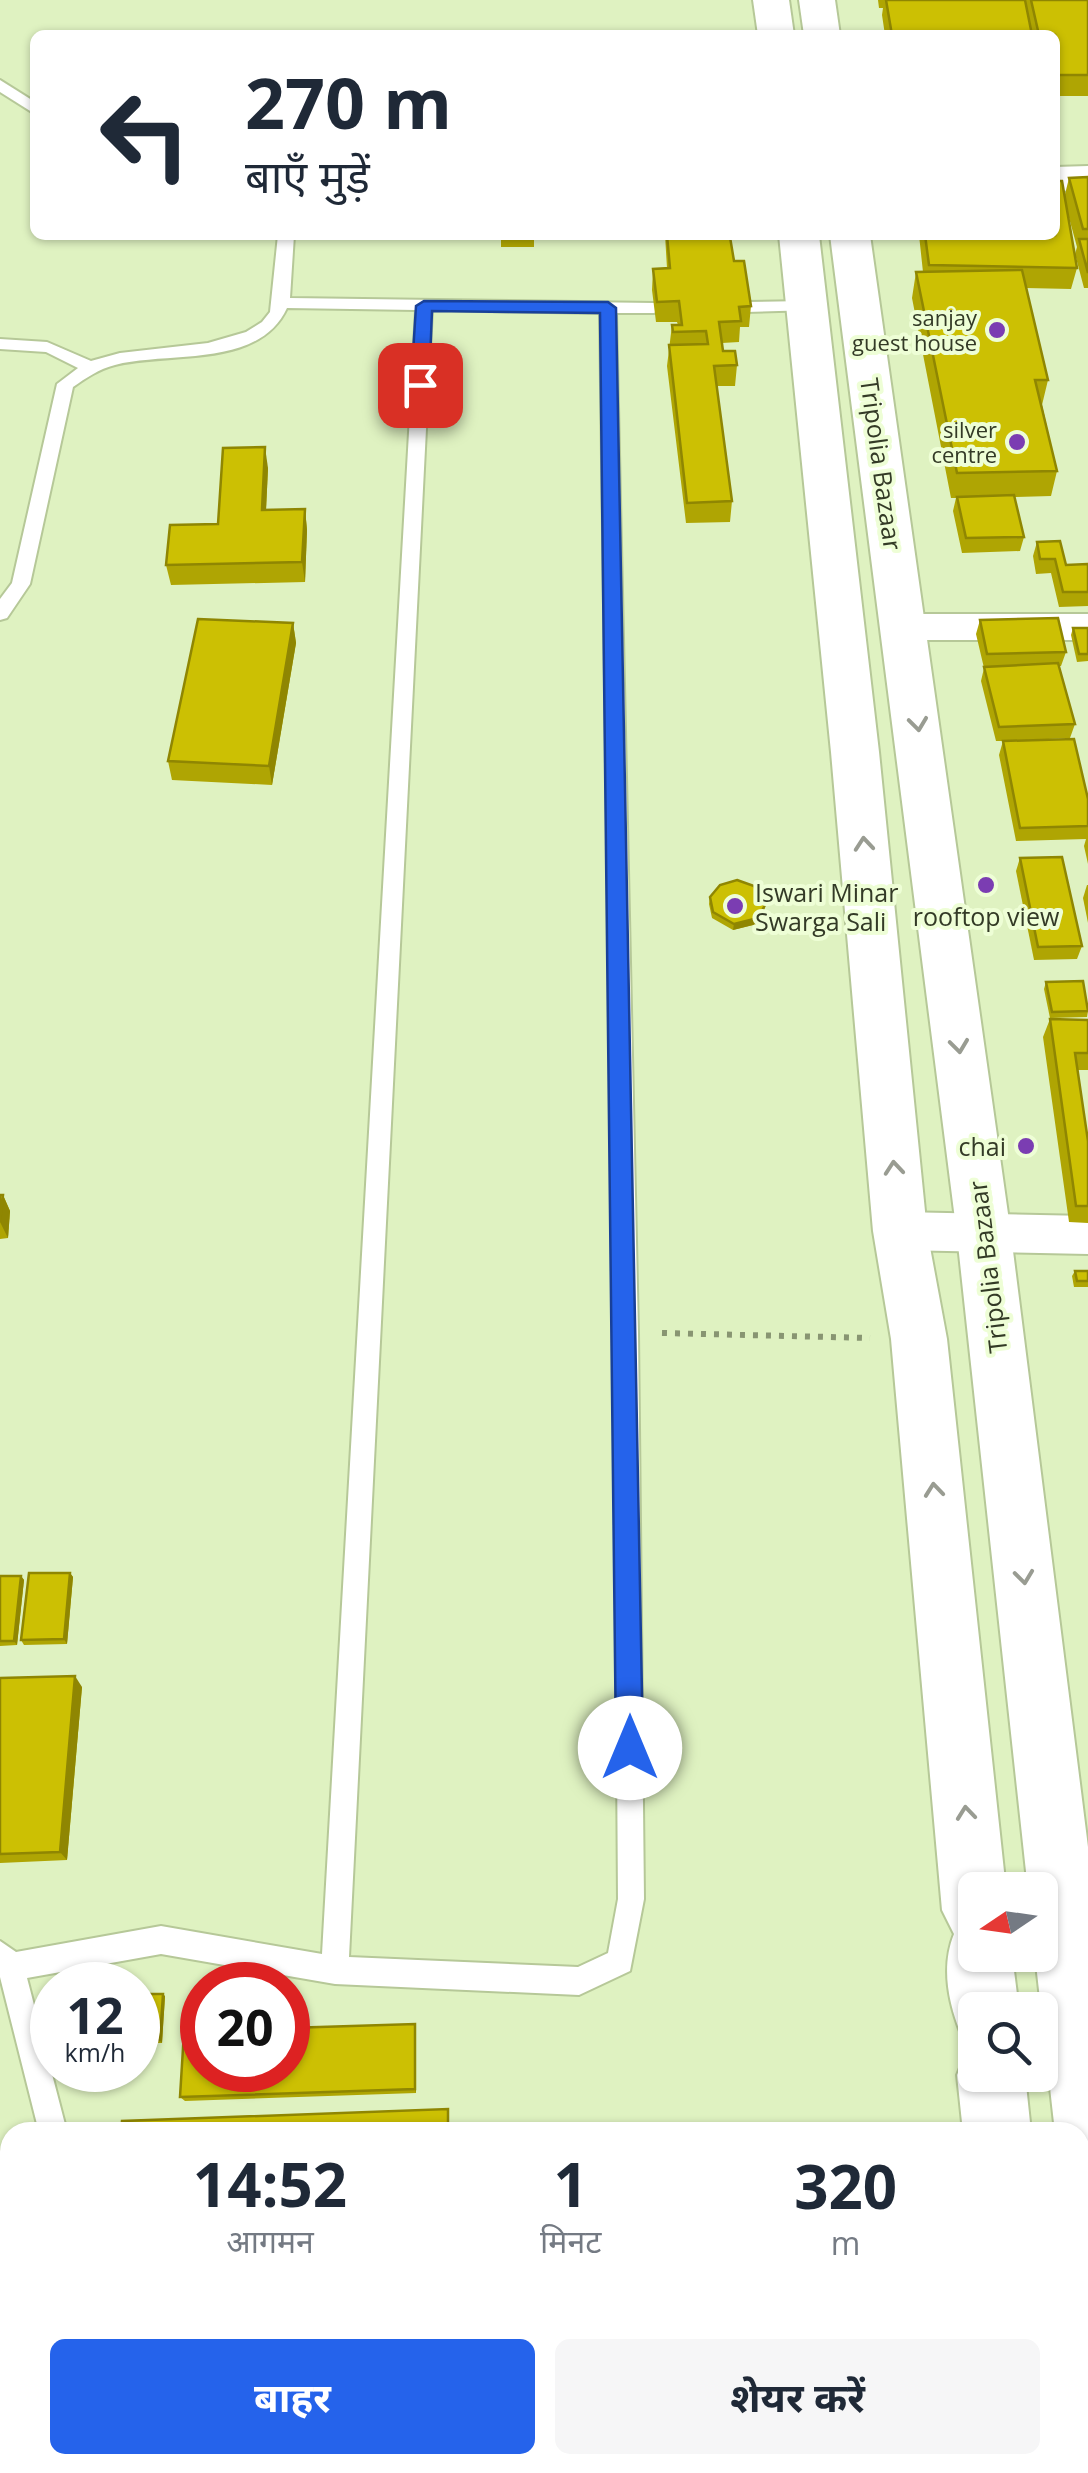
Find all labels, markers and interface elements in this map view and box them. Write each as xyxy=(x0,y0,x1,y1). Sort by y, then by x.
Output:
text: 270 m xyxy=(245,54,452,150)
icon: left xyxy=(80,70,210,200)
text: बाएँ मुड़ें xyxy=(245,145,370,206)
place label: sanjay guest house xyxy=(852,302,978,357)
marker: sanjay guest house xyxy=(986,319,1008,341)
pin xyxy=(378,343,463,428)
icon: arrive xyxy=(393,358,448,413)
street label: Tripolia Bazaar xyxy=(853,376,911,552)
place label: silver centre xyxy=(931,414,997,469)
marker: silver centre xyxy=(1006,431,1028,453)
one-way arrow xyxy=(906,716,927,732)
one-way arrow xyxy=(854,836,875,852)
marker: rooftop view xyxy=(975,874,997,896)
place label: Iswari Minar Swarga Sali xyxy=(755,875,898,938)
marker: Iswari Minar Swarga Sali xyxy=(724,895,746,917)
place label: rooftop view xyxy=(913,899,1060,933)
one-way arrow xyxy=(948,1038,969,1055)
place label: chai xyxy=(958,1129,1006,1163)
marker: chai xyxy=(1015,1135,1037,1157)
one-way arrow xyxy=(884,1159,906,1175)
street label: Tripolia Bazaar xyxy=(960,1179,1014,1355)
one-way arrow xyxy=(924,1482,945,1498)
one-way arrow xyxy=(1013,1570,1034,1586)
position arrow xyxy=(578,1696,682,1800)
one-way arrow xyxy=(955,1805,977,1821)
north arrow xyxy=(958,1872,1058,1972)
map controls xyxy=(958,1872,1058,2092)
speed limit sign: 20 xyxy=(180,1962,310,2092)
text: 12 xyxy=(66,1981,124,2049)
button: search xyxy=(958,1992,1058,2092)
text: km/h xyxy=(65,2035,125,2069)
text: 14:52 xyxy=(193,2143,347,2225)
text: 1 xyxy=(554,2143,588,2225)
text: 320 xyxy=(794,2145,897,2227)
text: आगमन xyxy=(226,2219,314,2262)
text: मिनट xyxy=(540,2219,601,2262)
text: m xyxy=(831,2221,860,2264)
button: बाहर xyxy=(50,2339,535,2454)
button: शेयर करें xyxy=(555,2339,1040,2454)

